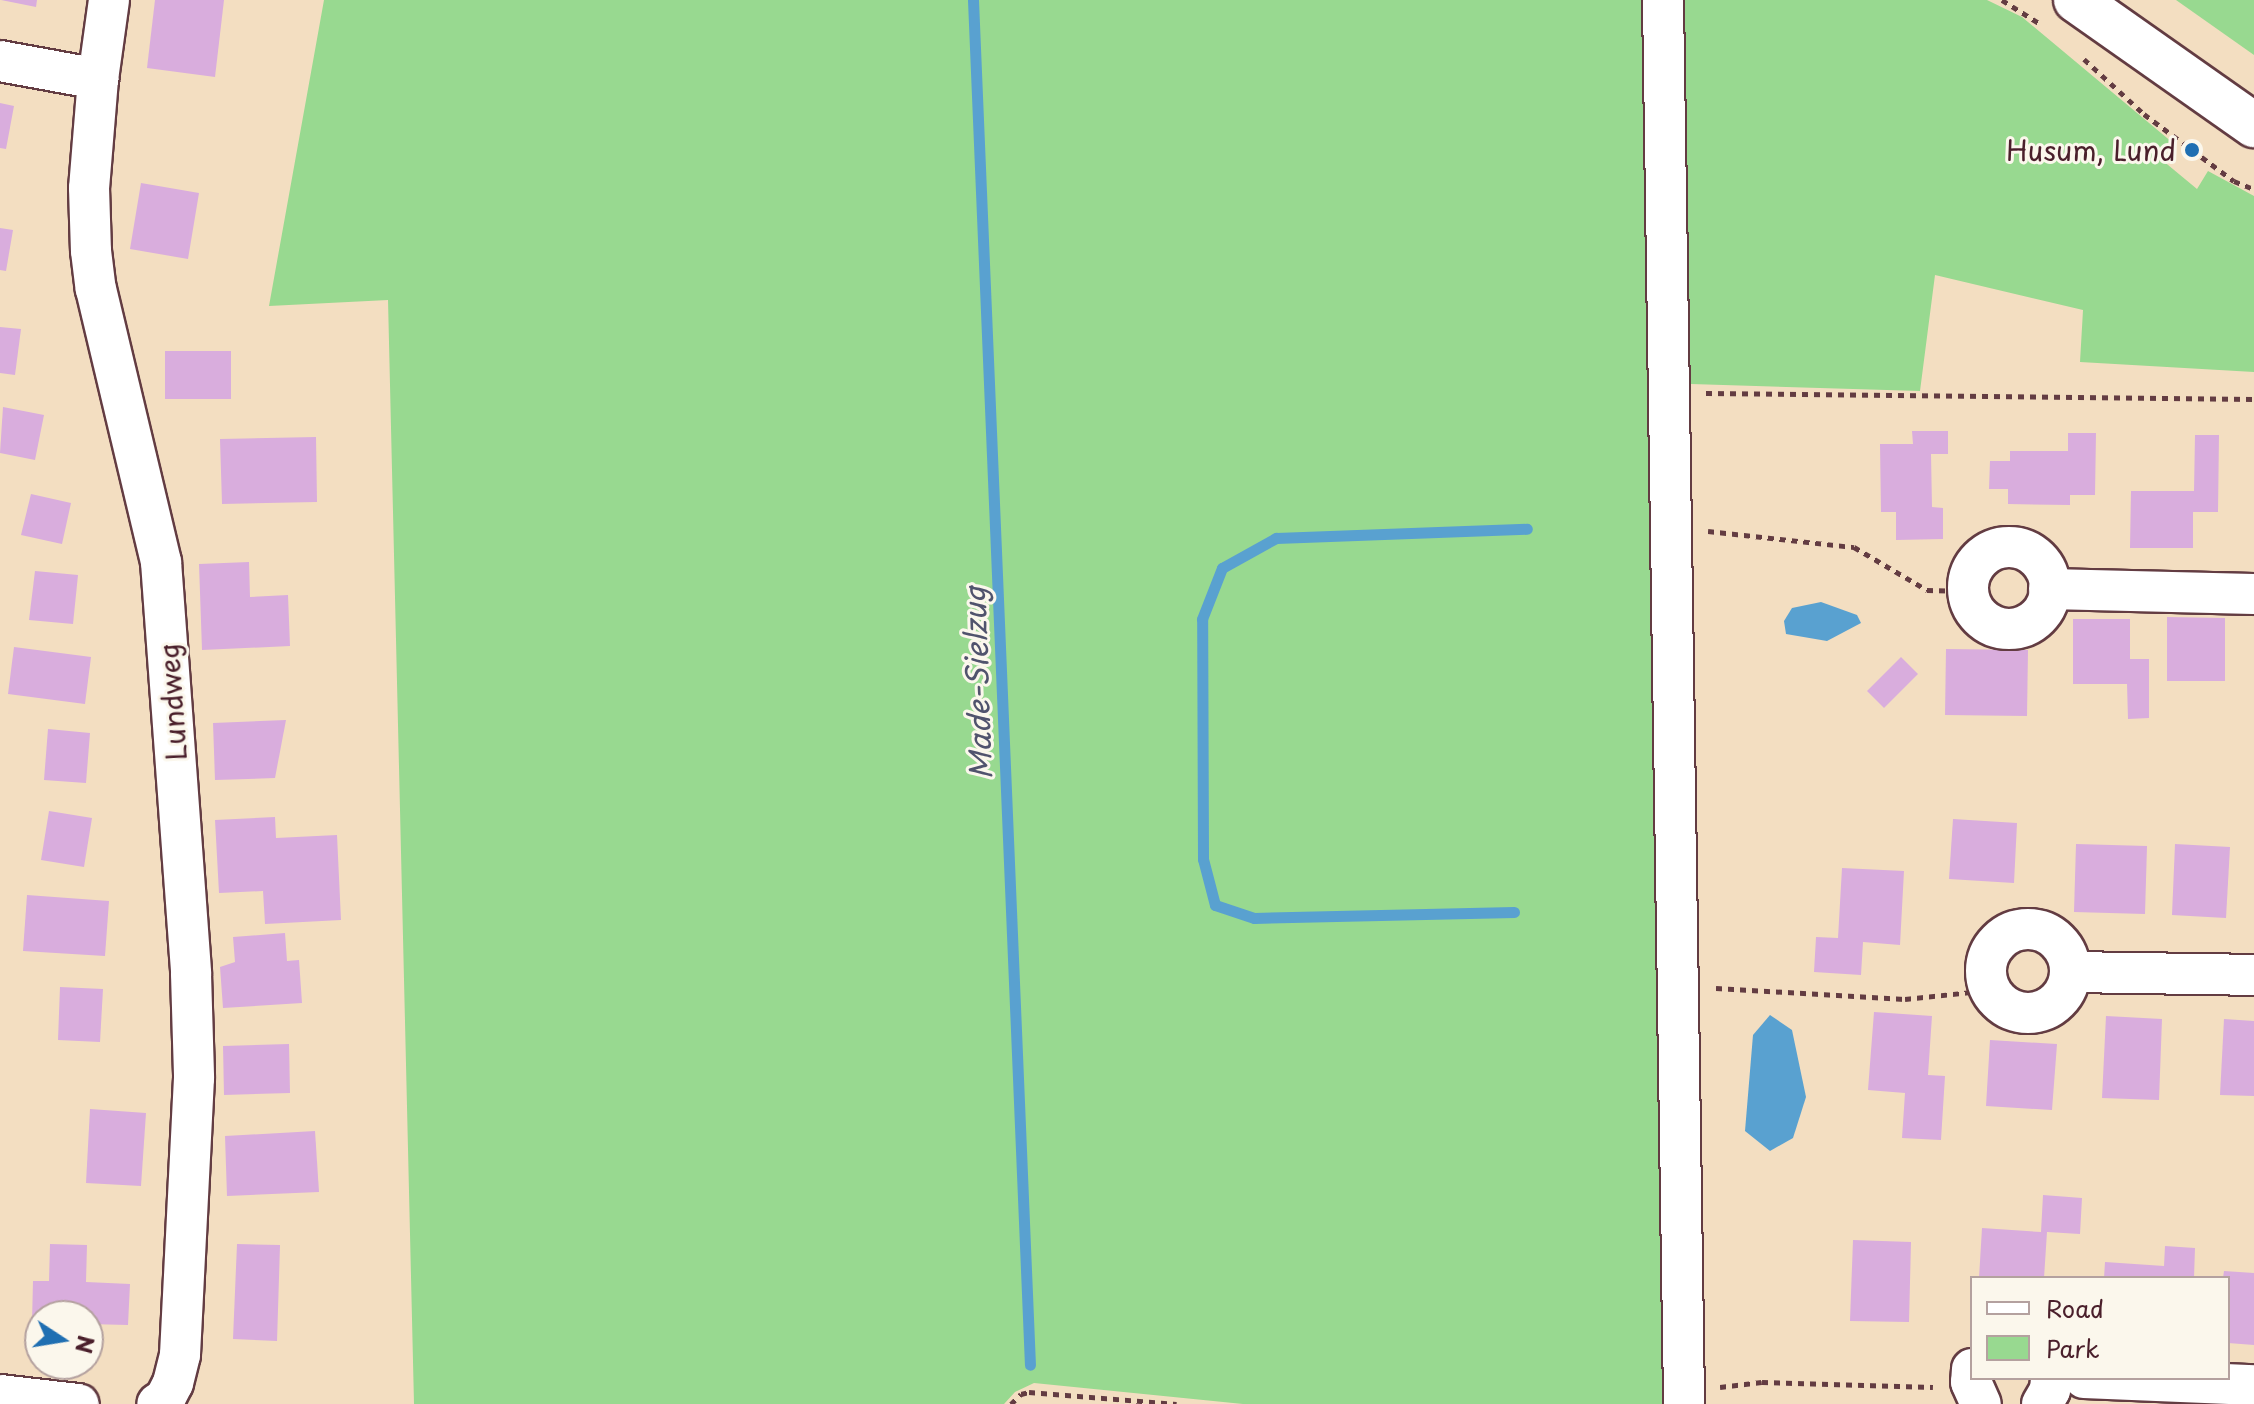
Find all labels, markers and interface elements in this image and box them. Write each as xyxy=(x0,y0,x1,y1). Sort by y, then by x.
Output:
place label: Husum, Lund xyxy=(2003,133,2176,167)
marker: Husum, Lund xyxy=(2183,141,2201,159)
water label: Made-Sielzug xyxy=(956,586,998,780)
street label: Lundweg xyxy=(151,642,193,762)
legend xyxy=(1970,1276,2230,1380)
text: Road xyxy=(2046,1290,2104,1326)
north arrow xyxy=(24,1300,104,1380)
text: Park xyxy=(2046,1330,2100,1366)
text: N xyxy=(68,1333,104,1357)

